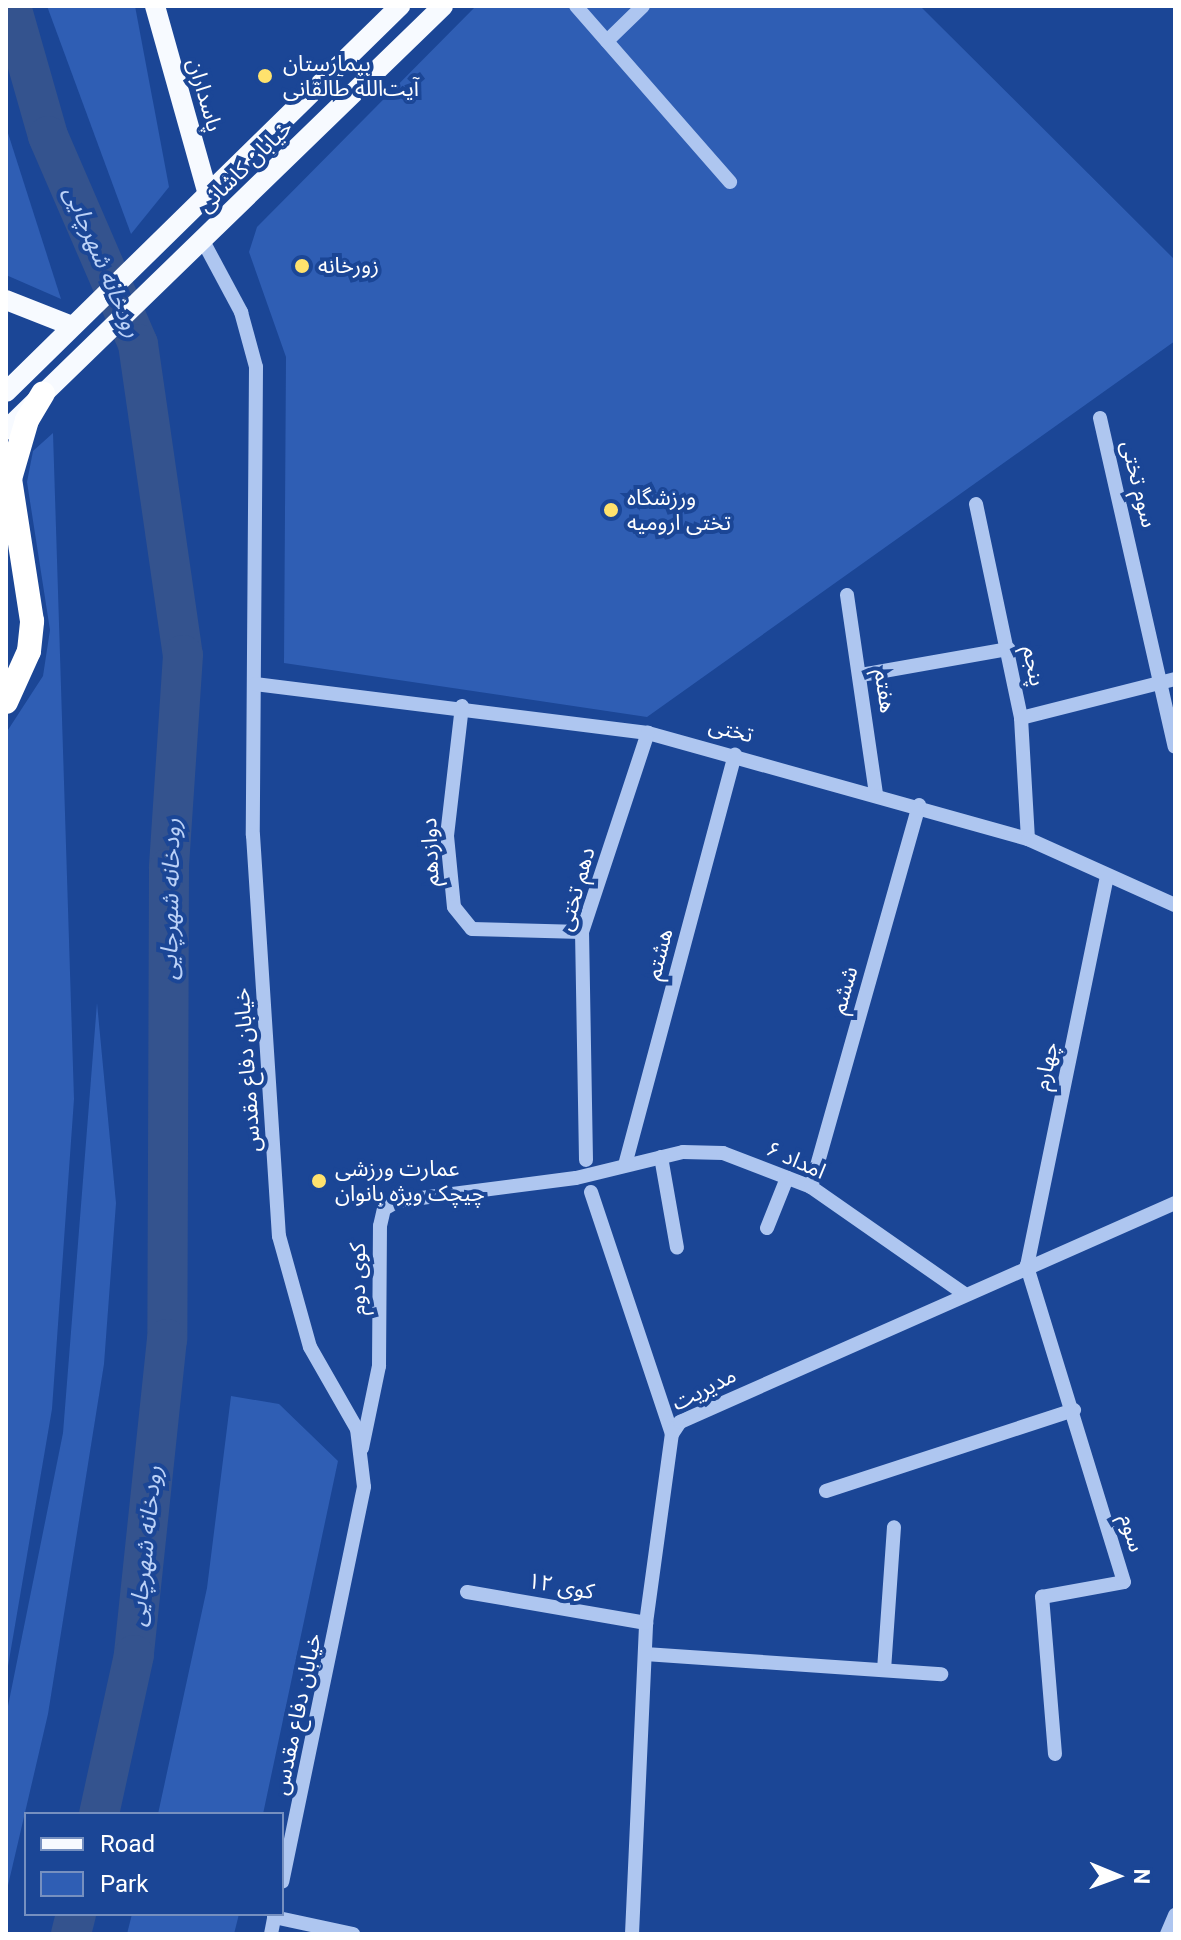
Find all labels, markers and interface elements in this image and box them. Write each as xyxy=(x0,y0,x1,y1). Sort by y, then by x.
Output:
place label: بیمارستان آیت‌الله طالقانی xyxy=(283,50,419,102)
street label: پاسداران xyxy=(182,55,228,135)
marker: بیمارستان آیت‌الله طالقانی xyxy=(254,65,276,87)
street label: خیابان کاشانی xyxy=(192,114,298,218)
water label: رودخانه شهرچایی xyxy=(57,182,147,342)
place label: زورخانه xyxy=(318,253,379,279)
marker: زورخانه xyxy=(293,257,311,275)
street label: سوم تختی xyxy=(1115,438,1163,530)
place label: ورزشگاه تختی ارومیه xyxy=(627,484,731,536)
marker: ورزشگاه تختی ارومیه xyxy=(602,501,620,519)
street label: پنجم xyxy=(1017,644,1051,688)
street label: هفتم xyxy=(869,667,901,715)
street label: تختی xyxy=(706,712,756,748)
street label: دوازدهم xyxy=(416,817,444,887)
water label: رودخانه شهرچایی xyxy=(155,818,187,980)
street label: دهم تختی xyxy=(551,844,601,934)
street label: هشتم xyxy=(640,926,678,982)
street label: ششم xyxy=(825,963,863,1017)
street label: خیابان دفاع مقدس xyxy=(228,987,266,1153)
street label: چهارم xyxy=(1028,1040,1064,1092)
street label: امداد ۶ xyxy=(762,1135,830,1185)
place label: عمارت ورزشی چیچک ویژه بانوان xyxy=(335,1155,485,1206)
marker: عمارت ورزشی چیچک ویژه بانوان xyxy=(310,1172,328,1190)
street label: کوی دوم xyxy=(345,1243,371,1315)
street label: مدیریت xyxy=(667,1362,741,1416)
water label: رودخانه شهرچایی xyxy=(123,1464,169,1628)
street label: سوم xyxy=(1114,1511,1150,1555)
street label: کوی ۱۲ xyxy=(526,1567,596,1605)
street label: خیابان دفاع مقدس xyxy=(267,1631,327,1797)
legend xyxy=(24,1812,284,1916)
text: Road xyxy=(100,1830,155,1858)
north arrow xyxy=(1077,1836,1157,1916)
text: N xyxy=(1129,1868,1154,1884)
text: Park xyxy=(100,1870,148,1898)

